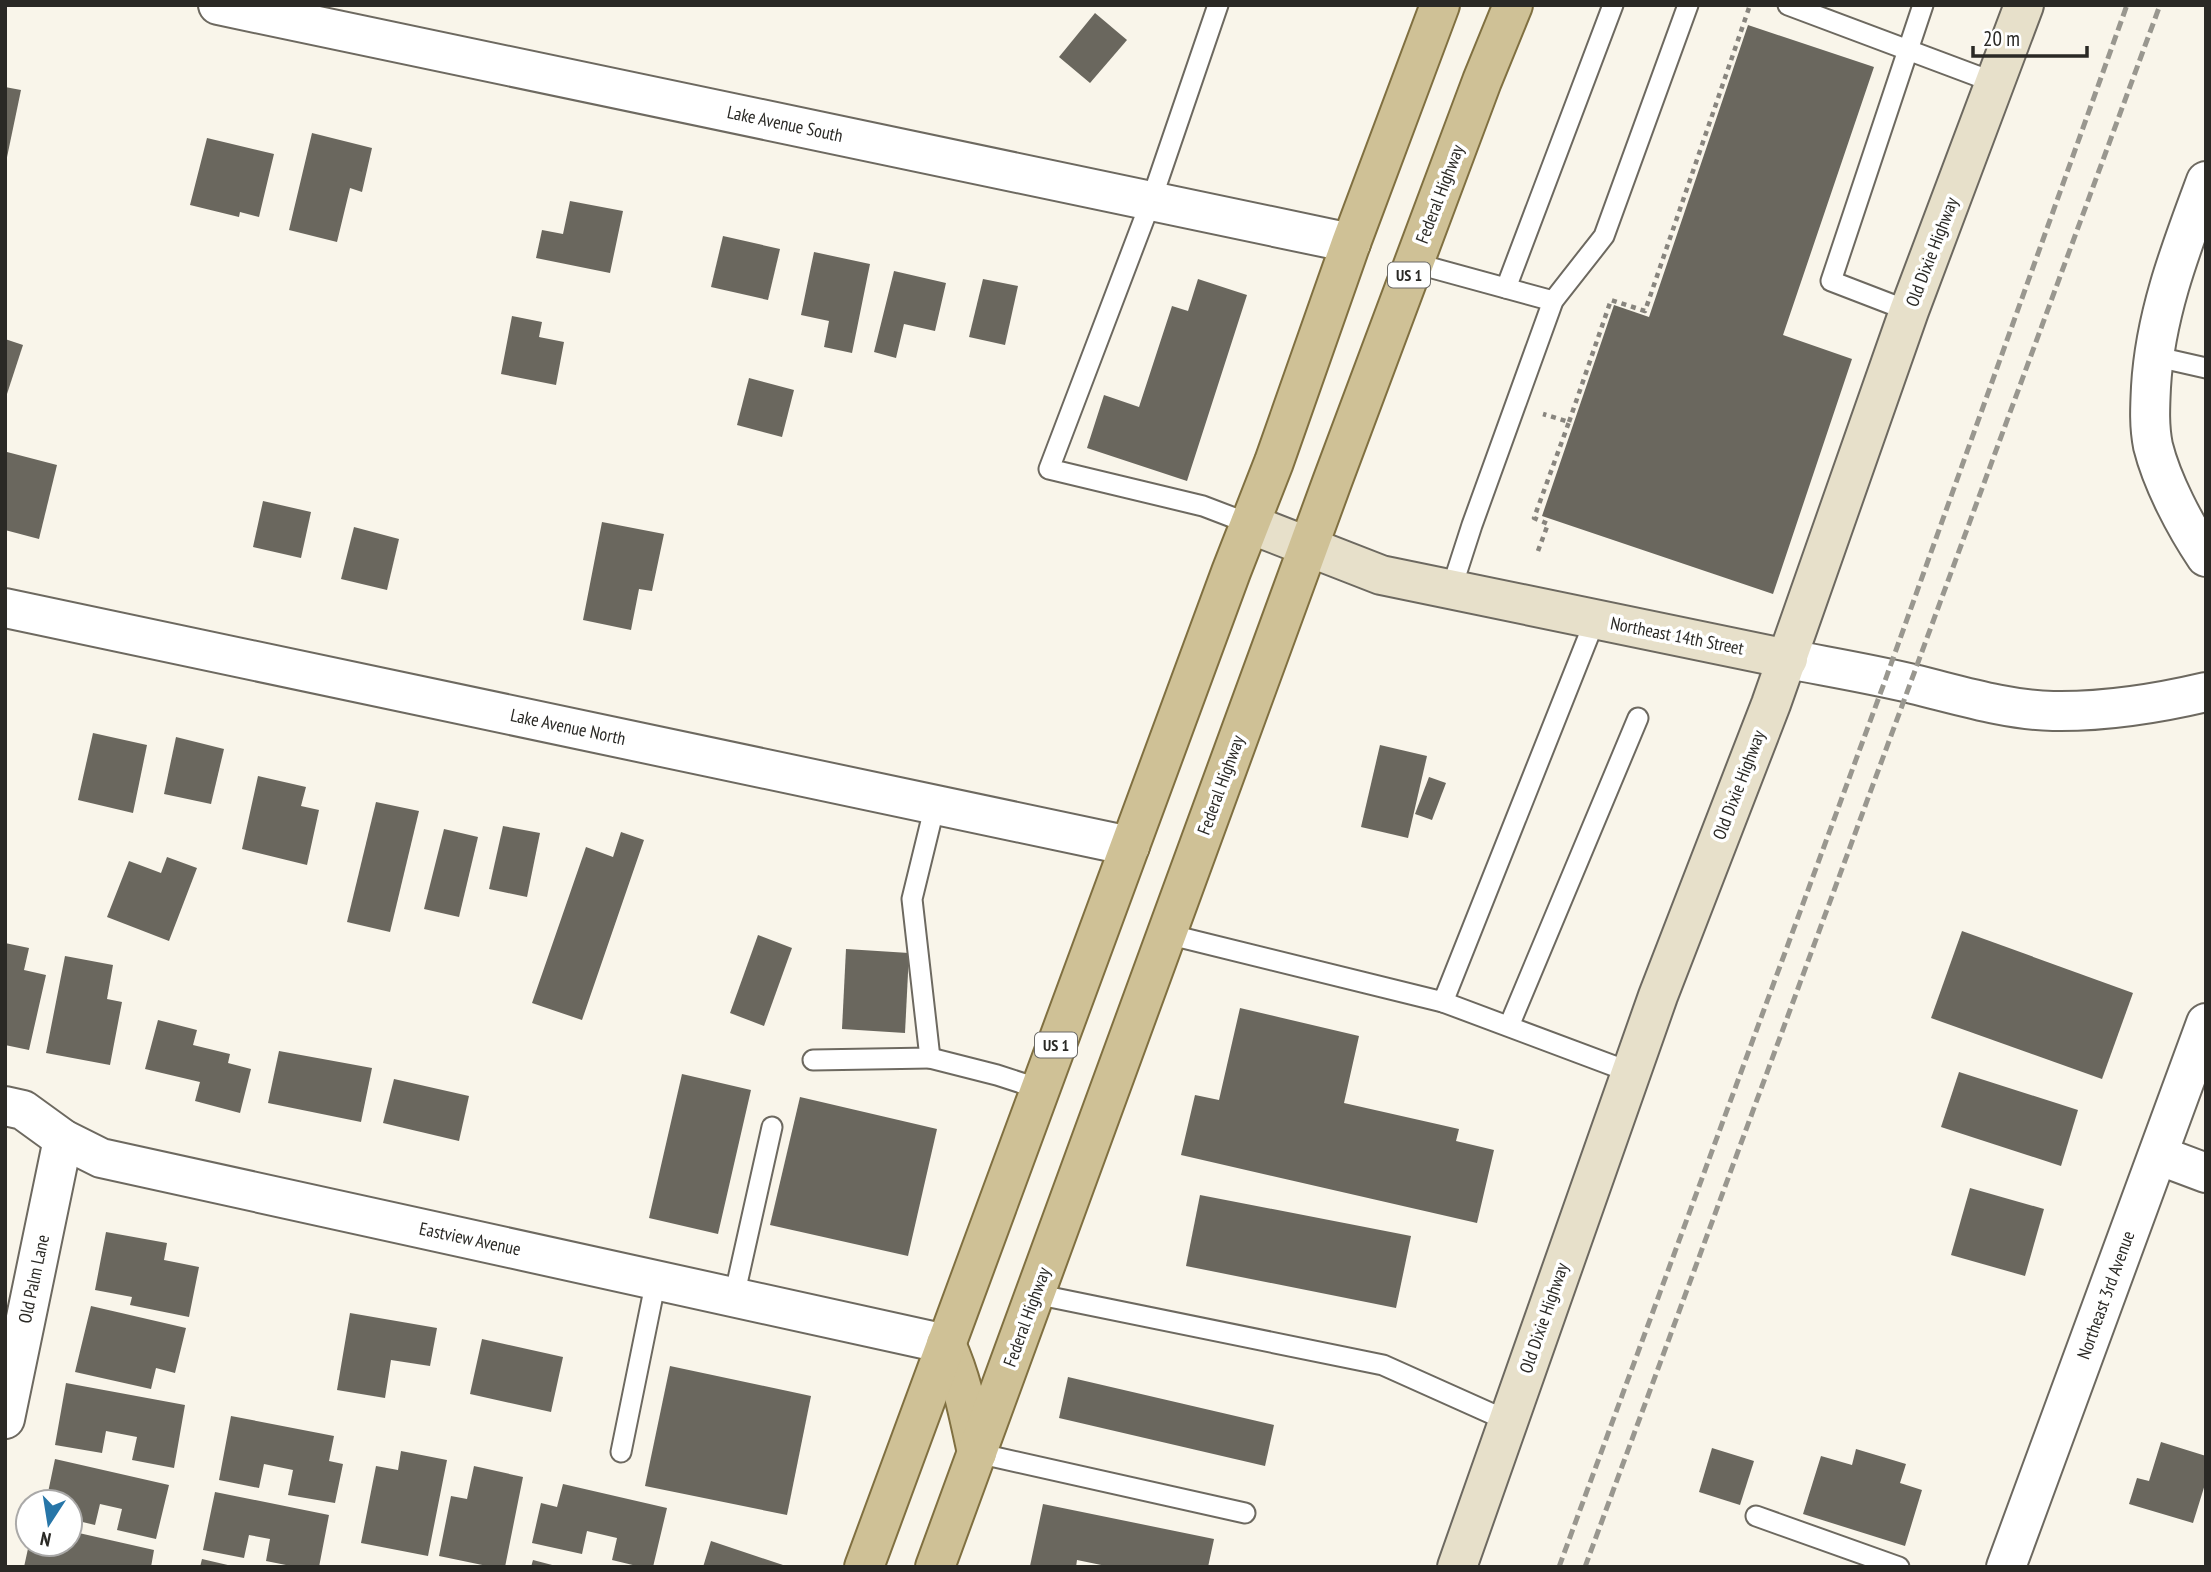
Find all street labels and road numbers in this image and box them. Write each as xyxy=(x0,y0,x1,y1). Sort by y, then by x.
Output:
street label: Lake Avenue South xyxy=(725,100,845,147)
street label: Federal Highway xyxy=(1410,141,1469,247)
street label: Old Dixie Highway xyxy=(1900,194,1963,310)
road number: US 1 xyxy=(1388,262,1430,288)
street label: Northeast 14th Street xyxy=(1608,611,1746,660)
street label: Lake Avenue North xyxy=(508,703,628,750)
street label: Old Dixie Highway xyxy=(1707,727,1770,843)
street label: Federal Highway xyxy=(1192,732,1249,838)
road number: US 1 xyxy=(1035,1032,1077,1058)
street label: Eastview Avenue xyxy=(417,1217,523,1260)
street label: Northeast 3rd Avenue xyxy=(2072,1228,2139,1362)
street label: Old Palm Lane xyxy=(13,1232,54,1325)
street label: Old Dixie Highway xyxy=(1514,1259,1573,1376)
street label: Federal Highway xyxy=(998,1264,1055,1370)

